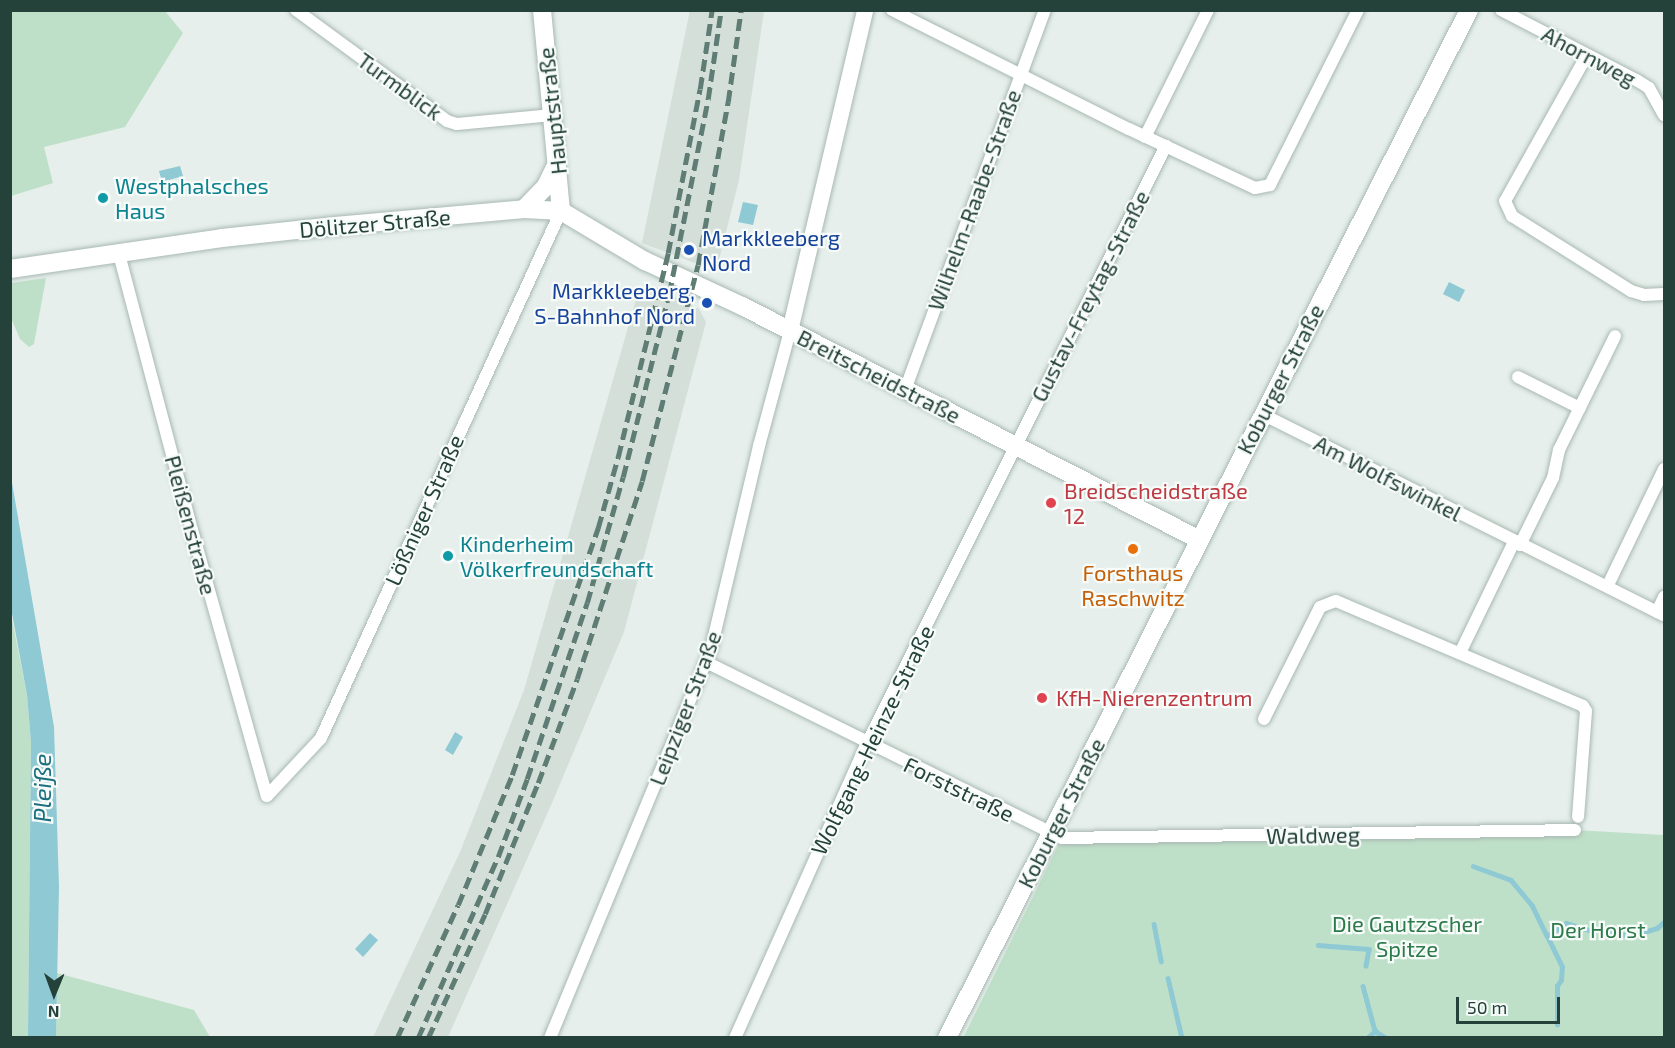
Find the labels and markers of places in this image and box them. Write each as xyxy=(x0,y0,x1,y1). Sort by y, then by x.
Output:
place label: Westphalsches Haus xyxy=(115,172,269,224)
marker: Westphalsches Haus xyxy=(96,191,110,205)
place label: Markkleeberg Nord xyxy=(702,224,840,276)
marker: Markkleeberg Nord xyxy=(680,241,698,259)
place label: Markkleeberg, S-Bahnhof Nord xyxy=(534,277,695,328)
marker: Markkleeberg, S-Bahnhof Nord xyxy=(700,296,714,310)
place label: Breidscheidstraße 12 xyxy=(1064,477,1248,528)
marker: Breidscheidstraße 12 xyxy=(1042,494,1060,512)
place label: Kinderheim Völkerfreundschaft xyxy=(460,530,653,582)
marker: Forsthaus Raschwitz xyxy=(1126,542,1140,556)
marker: Kinderheim Völkerfreundschaft xyxy=(441,549,455,563)
place label: Forsthaus Raschwitz xyxy=(1081,559,1185,610)
place label: KfH-Nierenzentrum xyxy=(1056,685,1252,711)
marker: KfH-Nierenzentrum xyxy=(1033,689,1051,707)

